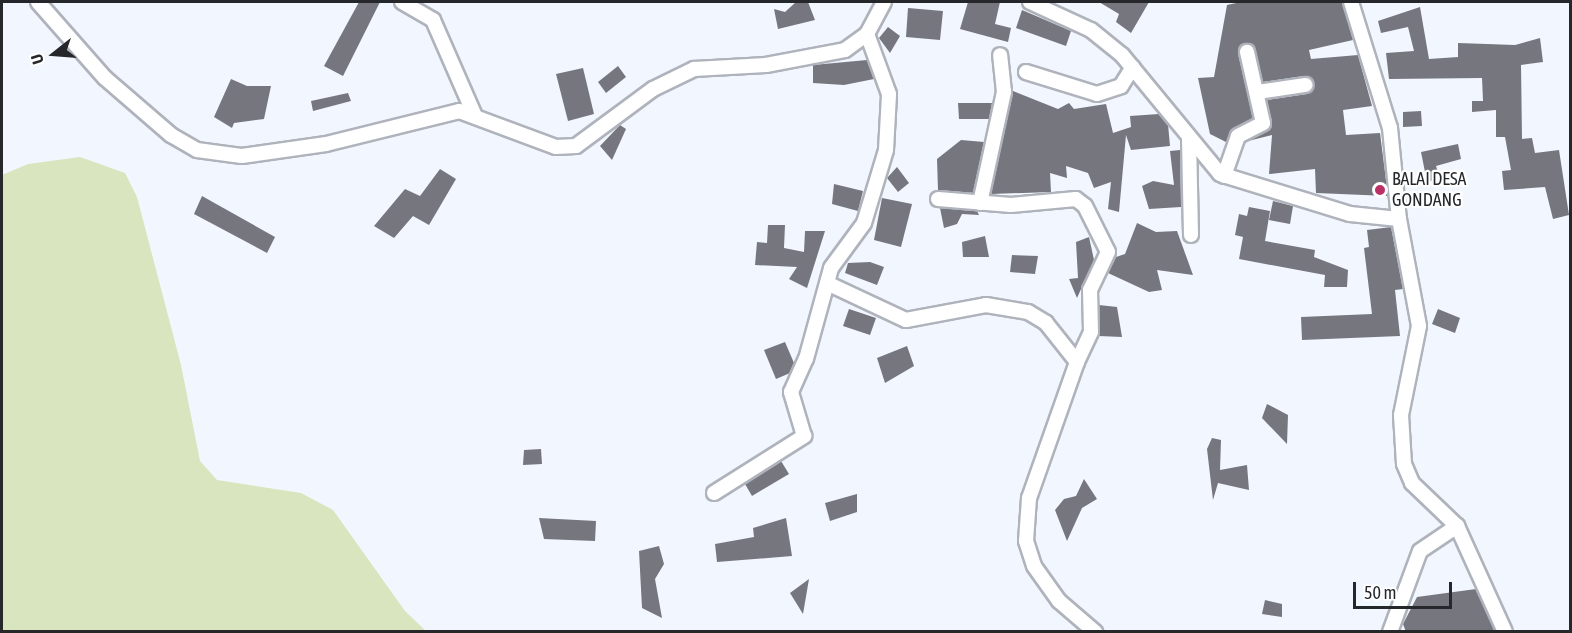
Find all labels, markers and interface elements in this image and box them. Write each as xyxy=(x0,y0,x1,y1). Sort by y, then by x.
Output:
north arrow xyxy=(24,24,84,84)
text: U xyxy=(27,52,47,66)
place label: BALAI DESA GONDANG xyxy=(1392,169,1466,212)
marker: BALAI DESA GONDANG xyxy=(1373,183,1387,197)
scale bar xyxy=(1356,570,1455,608)
text: 50 m xyxy=(1364,582,1396,603)

